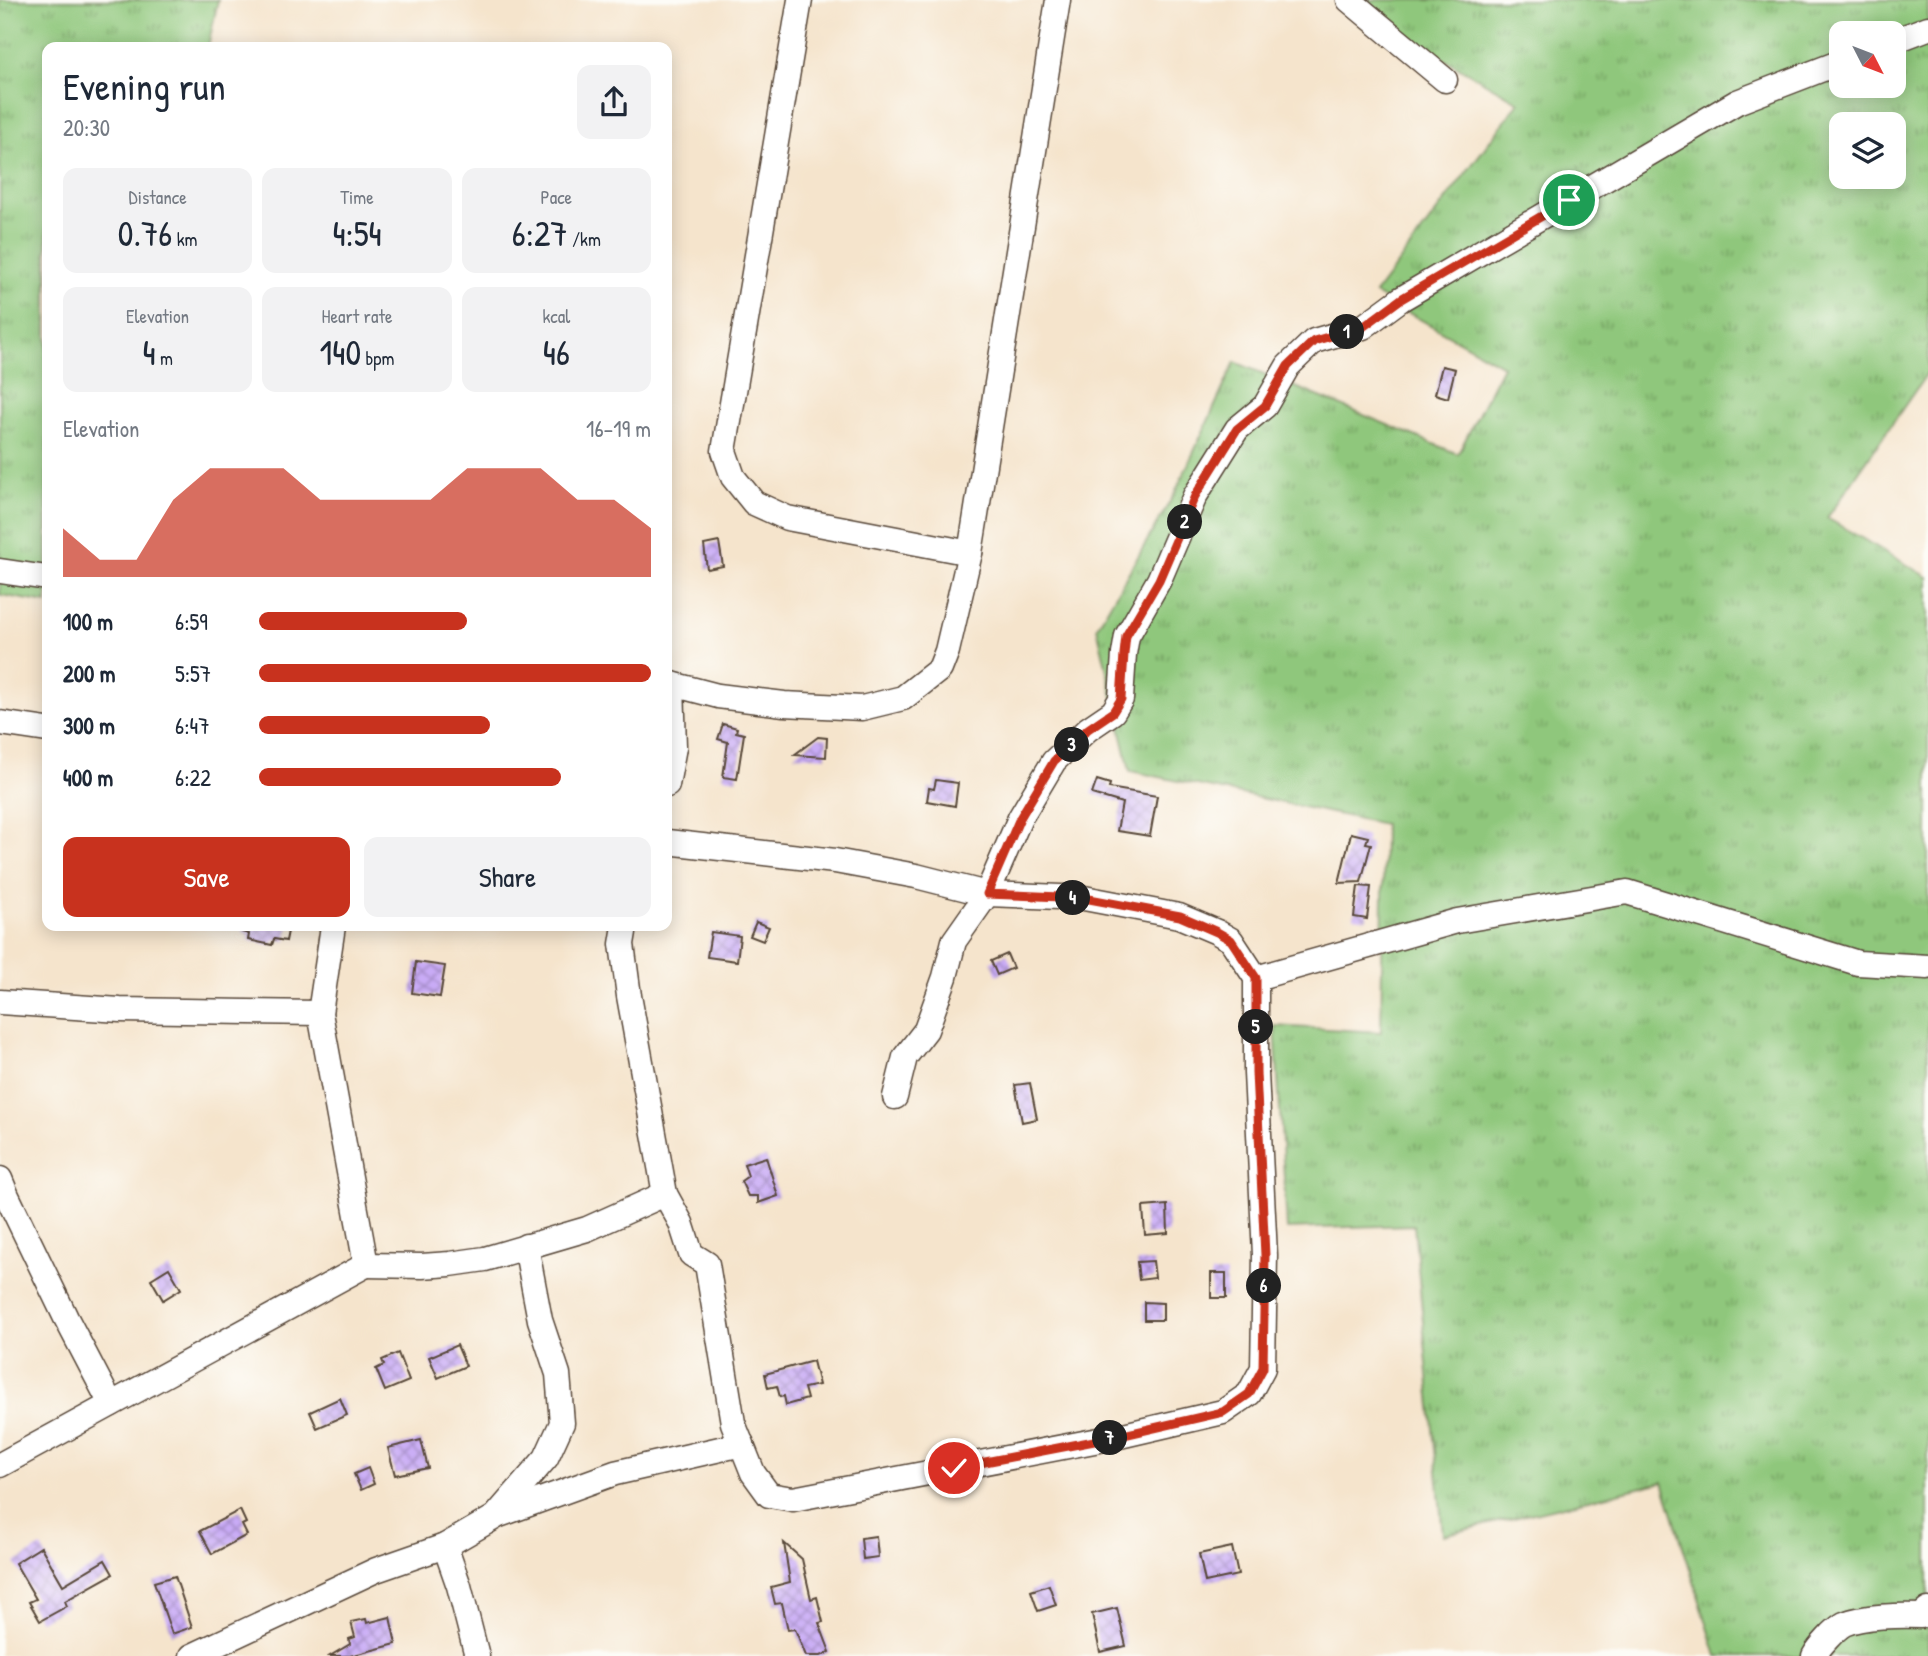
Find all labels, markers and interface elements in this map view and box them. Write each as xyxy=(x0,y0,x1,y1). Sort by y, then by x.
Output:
north arrow xyxy=(1829,21,1906,98)
map controls xyxy=(1829,21,1906,189)
text: Evening run xyxy=(63,60,226,112)
button: share xyxy=(577,65,651,139)
text: 20:30 xyxy=(63,112,110,143)
button: layers xyxy=(1829,112,1906,189)
pin xyxy=(1539,170,1599,230)
icon: arrive xyxy=(1550,181,1588,219)
text: Distance xyxy=(129,184,187,210)
text: Time xyxy=(340,184,374,210)
text: Pace xyxy=(541,184,572,210)
text: 0.76 xyxy=(118,210,172,257)
text: 4:54 xyxy=(332,210,382,257)
text: 6:27 xyxy=(512,210,568,257)
text: km xyxy=(172,226,197,252)
text: /km xyxy=(568,226,601,252)
text: Elevation xyxy=(126,303,189,329)
text: Heart rate xyxy=(322,303,392,329)
text: kcal xyxy=(542,303,570,329)
pin: 1 xyxy=(1330,314,1364,350)
text: 1 xyxy=(1343,318,1350,344)
text: 4 xyxy=(142,329,156,376)
text: 140 xyxy=(320,329,361,376)
text: 46 xyxy=(543,329,570,376)
text: m xyxy=(156,345,173,371)
text: bpm xyxy=(361,345,394,371)
text: Elevation xyxy=(63,413,139,444)
text: 16–19 m xyxy=(586,413,651,444)
pin: 2 xyxy=(1168,504,1202,540)
text: 2 xyxy=(1180,508,1189,534)
text: 100 m xyxy=(63,606,113,637)
text: 6:59 xyxy=(175,606,208,637)
text: 200 m xyxy=(63,658,115,689)
text: 5:57 xyxy=(175,658,211,689)
text: 300 m xyxy=(63,710,115,741)
text: 6:47 xyxy=(175,710,210,741)
pin: 3 xyxy=(1054,728,1090,762)
text: 3 xyxy=(1067,731,1076,757)
text: 400 m xyxy=(63,762,113,793)
text: 6:22 xyxy=(175,762,211,793)
button: Save xyxy=(63,837,350,917)
button: Share xyxy=(364,837,651,917)
pin: 4 xyxy=(1056,880,1090,916)
text: 4 xyxy=(1069,884,1076,910)
pin: 5 xyxy=(1238,1010,1274,1044)
text: 5 xyxy=(1251,1013,1260,1039)
pin: 6 xyxy=(1246,1268,1282,1304)
text: 6 xyxy=(1260,1272,1267,1298)
pin: 7 xyxy=(1092,1420,1128,1456)
text: 7 xyxy=(1105,1424,1114,1450)
pin xyxy=(924,1438,984,1498)
icon: check xyxy=(935,1449,973,1487)

